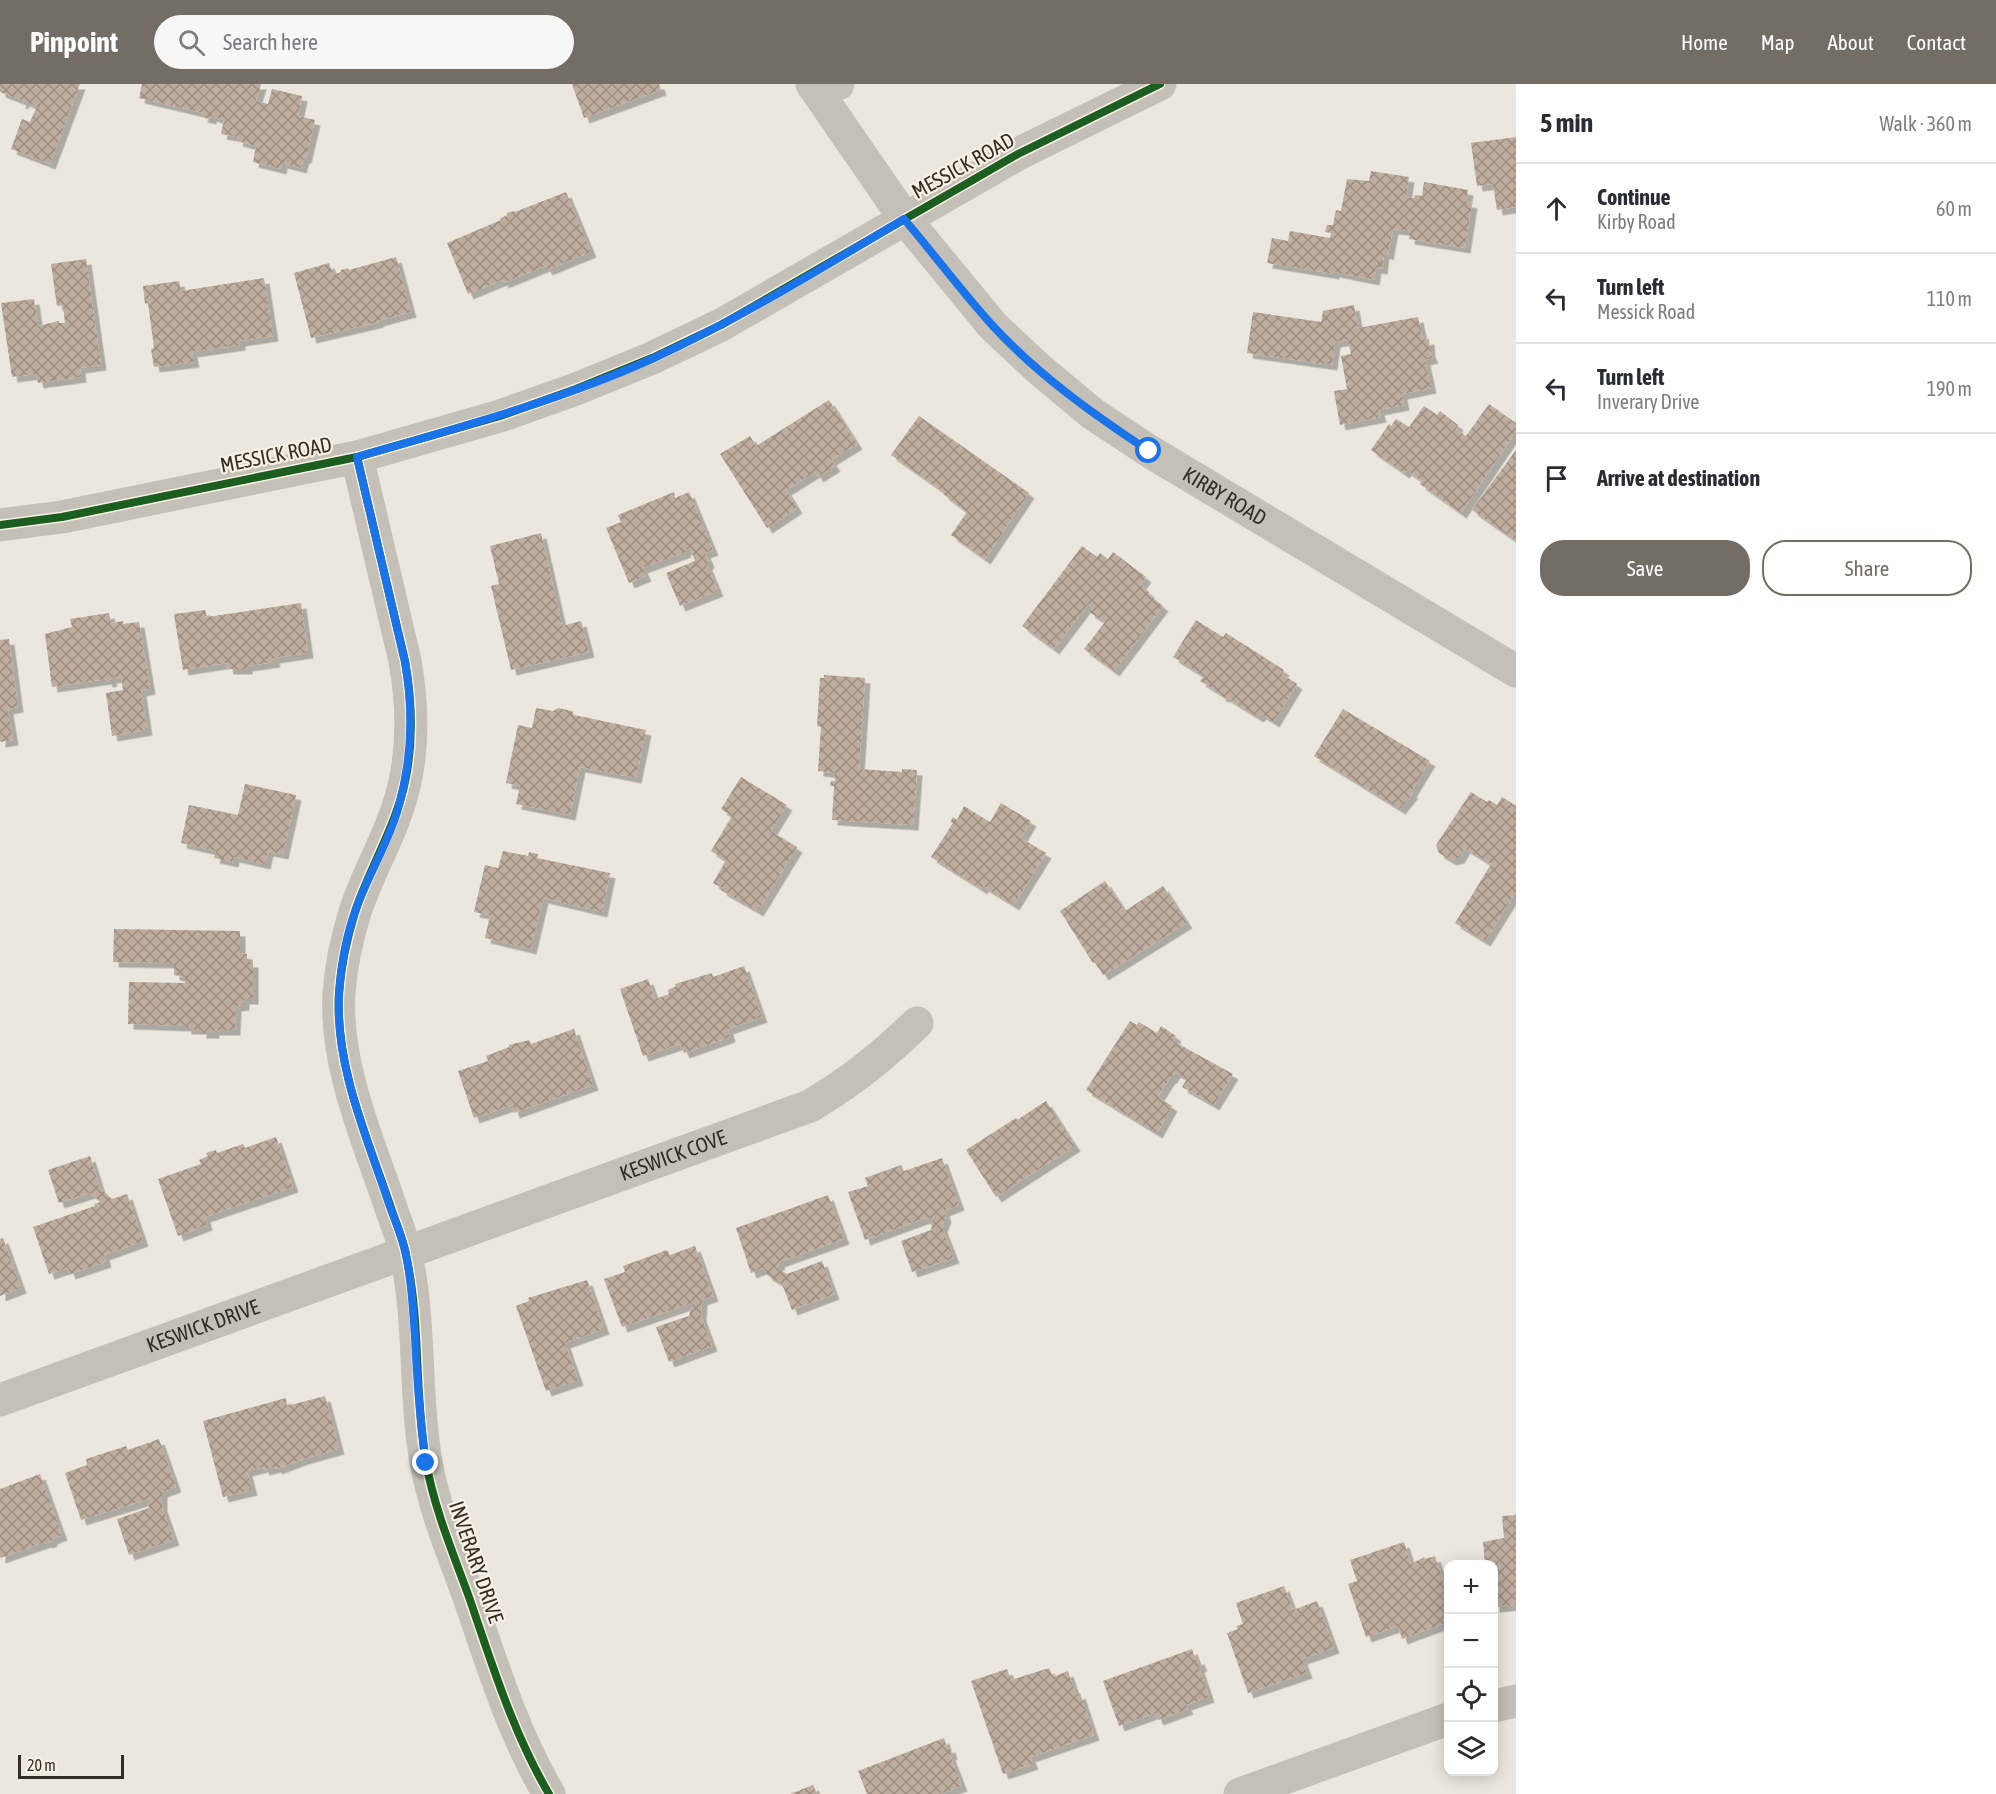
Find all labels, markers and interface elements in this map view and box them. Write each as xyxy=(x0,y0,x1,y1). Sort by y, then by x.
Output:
search box xyxy=(154,15,574,69)
text: Pinpoint xyxy=(30,26,118,58)
icon: search xyxy=(175,26,208,59)
text: Search here xyxy=(223,29,318,55)
text: Home xyxy=(1681,30,1728,54)
text: Map xyxy=(1761,30,1795,54)
text: About xyxy=(1828,30,1874,54)
text: Contact xyxy=(1907,30,1966,54)
text: 5 min xyxy=(1540,108,1593,138)
text: Walk · 360 m xyxy=(1880,112,1972,135)
street label: MESSICK ROAD xyxy=(907,127,1018,203)
text: Continue xyxy=(1597,184,1671,210)
icon: ahead xyxy=(1540,192,1573,225)
text: 60 m xyxy=(1936,197,1972,220)
text: Kirby Road xyxy=(1597,210,1676,233)
text: Turn left xyxy=(1597,274,1664,300)
icon: left xyxy=(1540,282,1573,315)
text: 110 m xyxy=(1927,287,1972,310)
text: Messick Road xyxy=(1597,300,1695,323)
text: Turn left xyxy=(1597,364,1664,390)
icon: left xyxy=(1540,372,1573,405)
text: 190 m xyxy=(1927,377,1972,400)
text: Inverary Drive xyxy=(1597,390,1699,413)
street label: MESSICK ROAD xyxy=(218,431,334,477)
route start xyxy=(1135,437,1161,463)
street label: KIRBY ROAD xyxy=(1179,461,1271,530)
icon: arrive xyxy=(1540,462,1573,495)
text: Arrive at destination xyxy=(1597,465,1760,491)
button: Save xyxy=(1540,540,1750,596)
button: Share xyxy=(1762,540,1972,596)
street label: KESWICK COVE xyxy=(616,1124,729,1185)
street label: KESWICK DRIVE xyxy=(143,1294,262,1357)
route end xyxy=(412,1449,438,1475)
street label: INVERARY DRIVE xyxy=(445,1498,509,1626)
map controls xyxy=(1444,1560,1498,1776)
button: + xyxy=(1444,1560,1498,1614)
button: − xyxy=(1444,1614,1498,1668)
button: locate xyxy=(1444,1668,1498,1722)
button: layers xyxy=(1444,1722,1498,1776)
scale bar xyxy=(18,1752,124,1780)
text: 20 m xyxy=(27,1756,56,1774)

